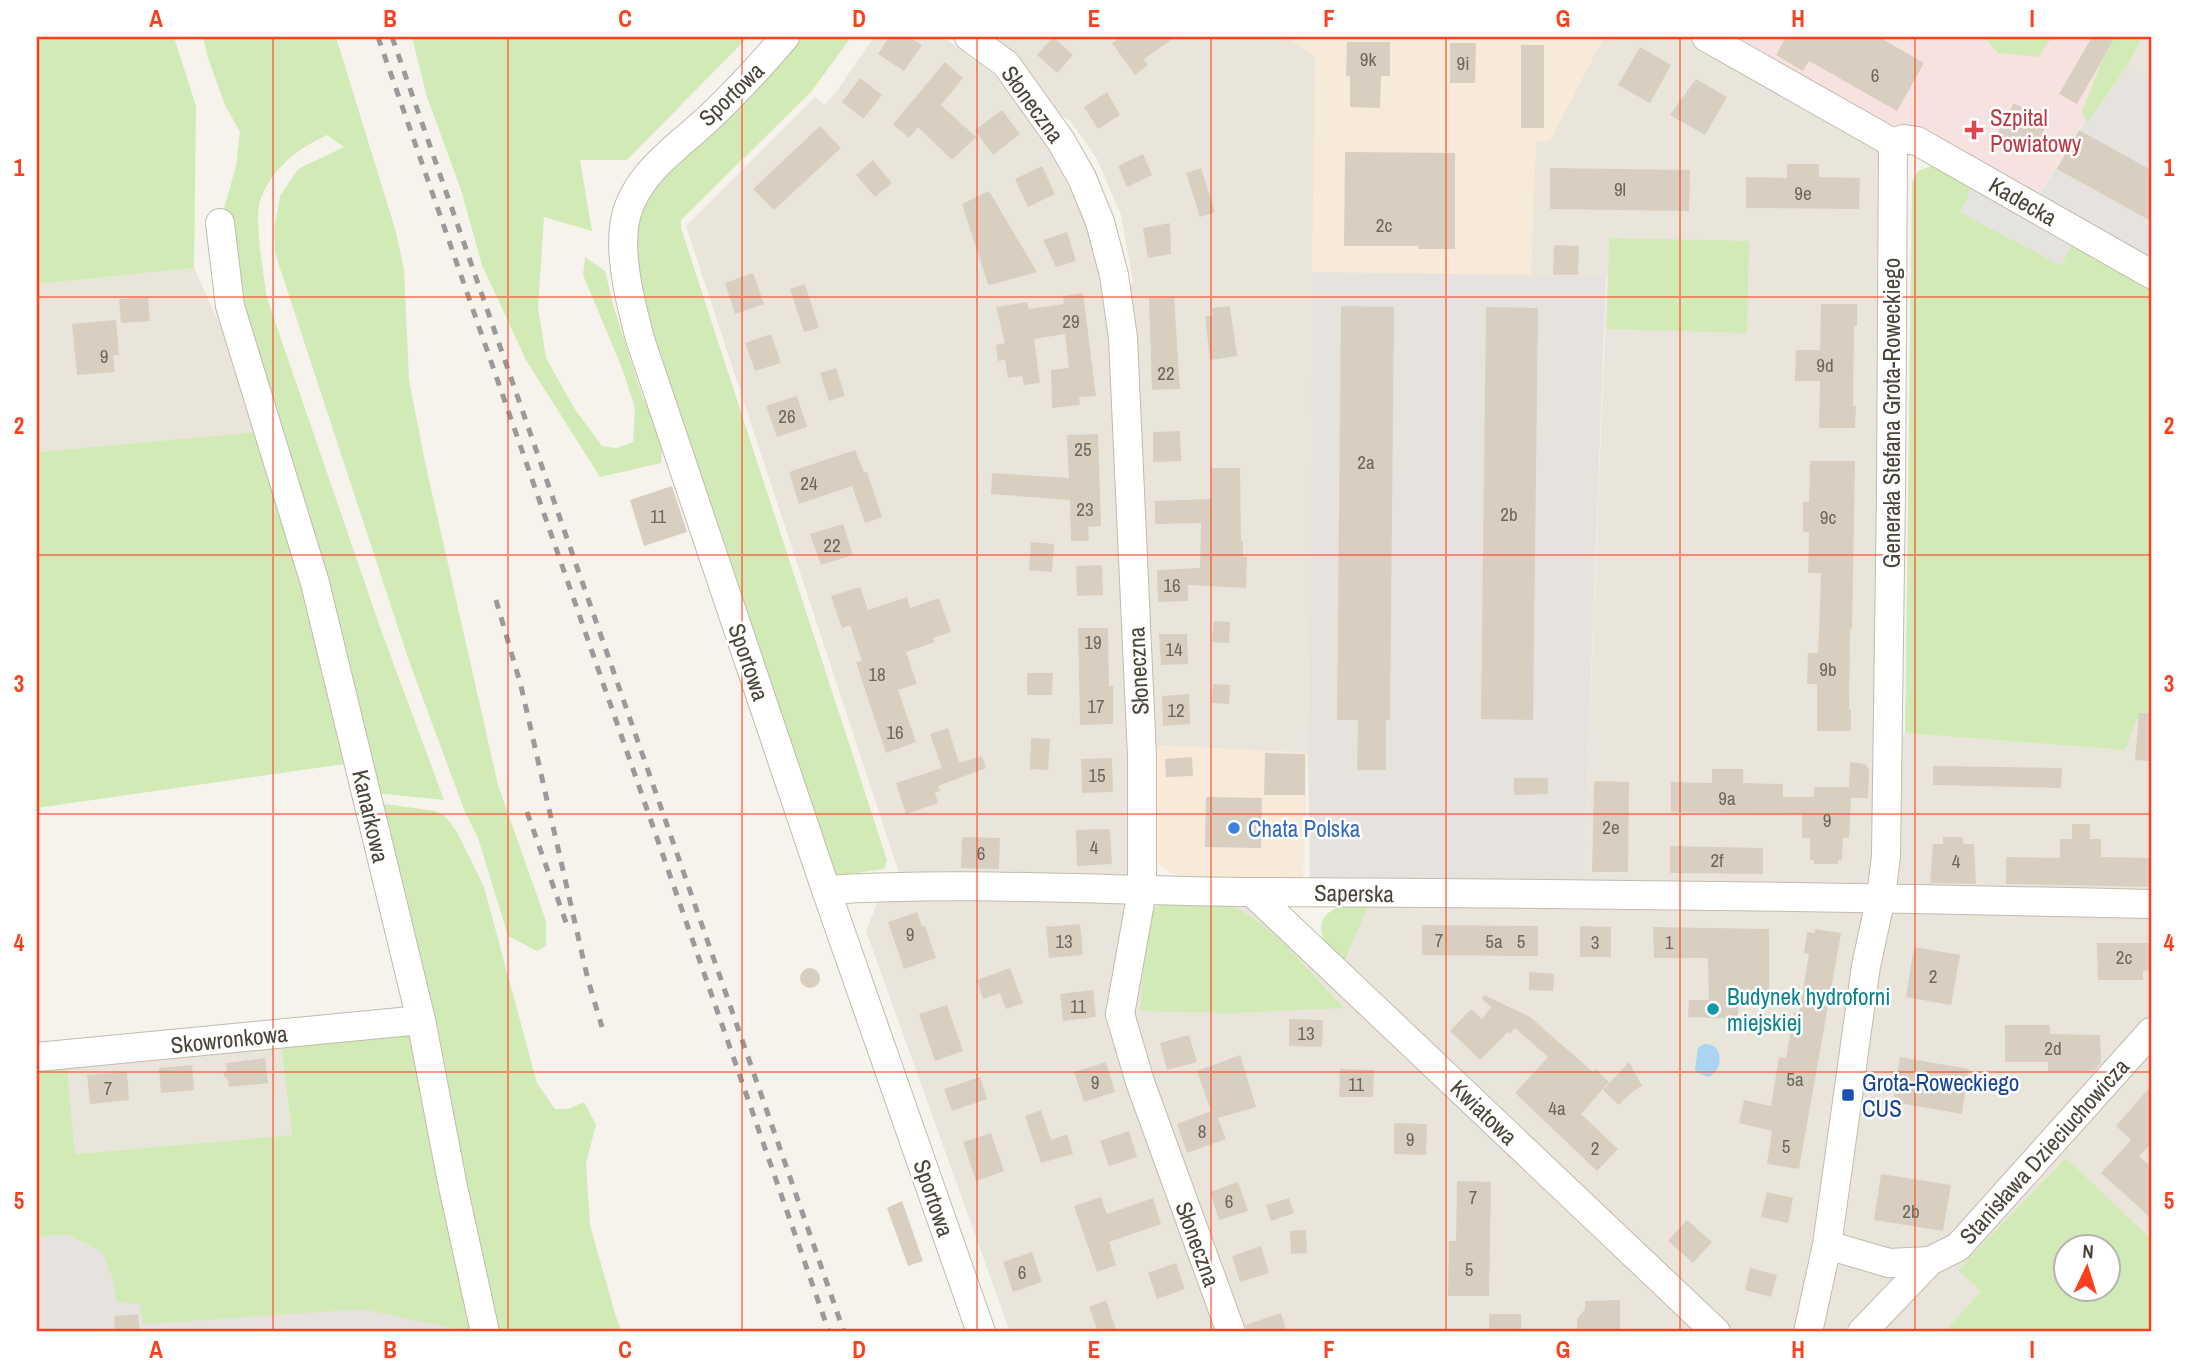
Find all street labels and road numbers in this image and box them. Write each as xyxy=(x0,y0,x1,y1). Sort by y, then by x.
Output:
street label: Sportowa xyxy=(692,55,771,133)
street label: Słoneczna xyxy=(995,59,1072,149)
street label: Kadecka xyxy=(1983,169,2063,233)
street label: Generała Stefana Grota-Roweckiego xyxy=(1876,258,1907,568)
street label: Sportowa xyxy=(721,619,777,705)
street label: Słoneczna xyxy=(1120,626,1156,716)
street label: Kanarkowa xyxy=(345,767,397,866)
street label: Saperska xyxy=(1314,877,1395,909)
street label: Skowronkowa xyxy=(169,1017,289,1061)
street label: Stanisława Dzieciuchowicza xyxy=(1952,1051,2136,1251)
street label: Kwiatowa xyxy=(1444,1072,1525,1152)
street label: Sportowa xyxy=(906,1155,962,1241)
street label: Słoneczna xyxy=(1168,1197,1228,1291)

